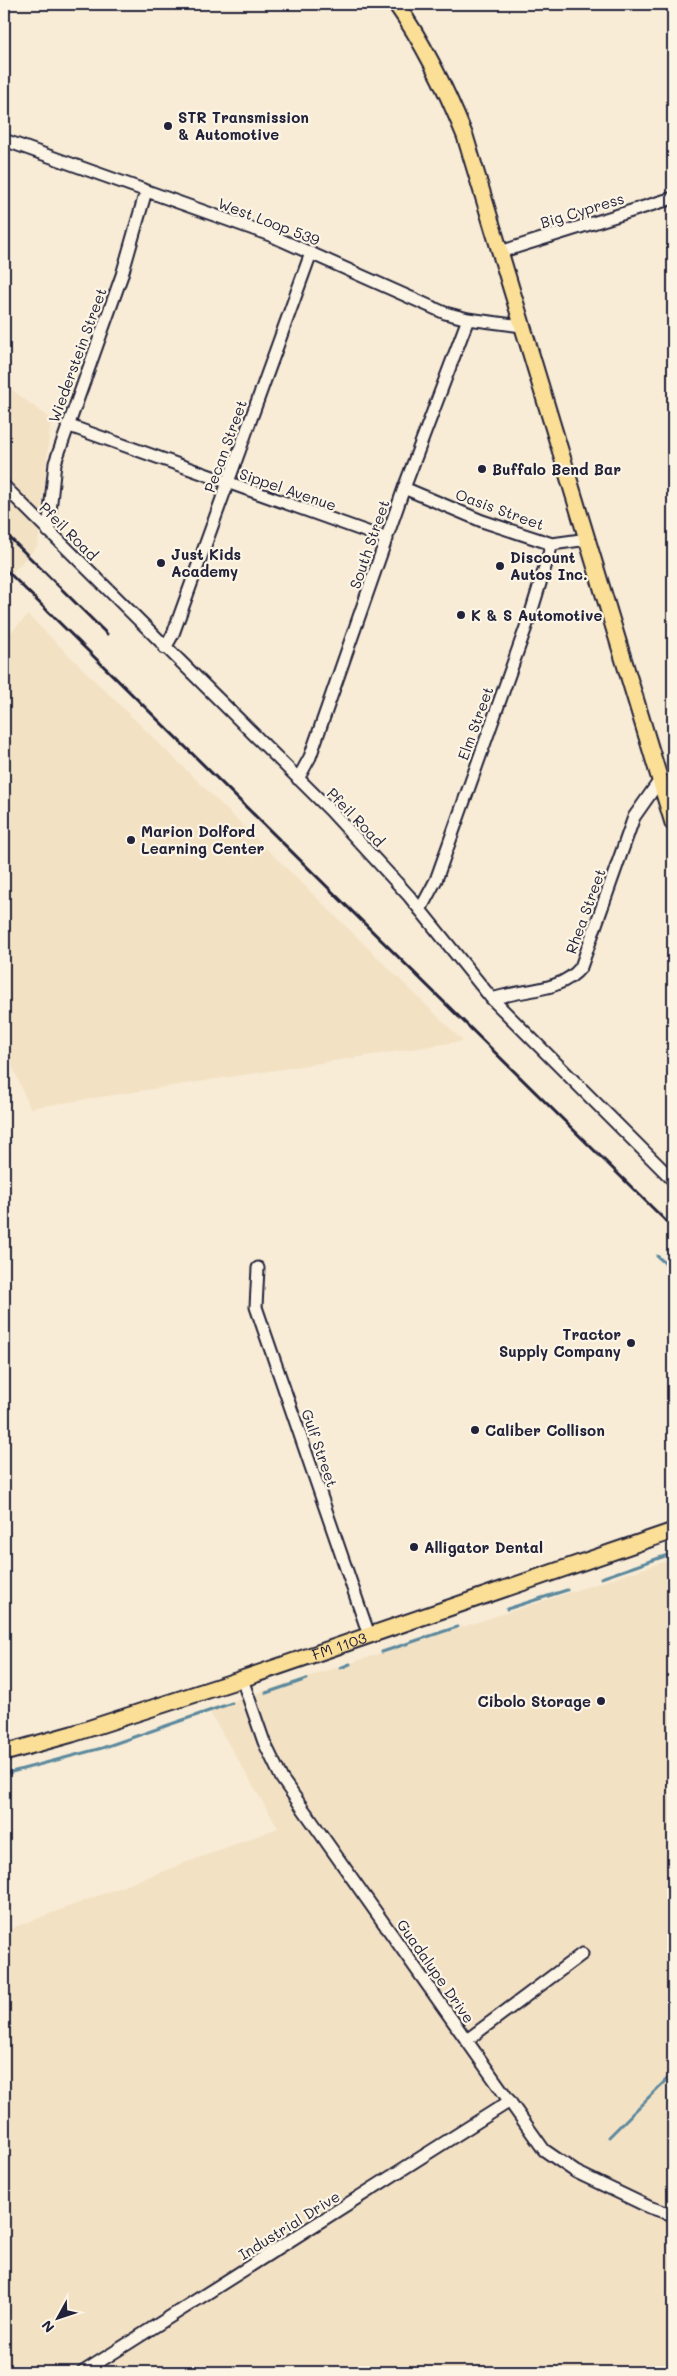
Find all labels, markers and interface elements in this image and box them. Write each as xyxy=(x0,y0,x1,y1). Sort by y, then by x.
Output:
place label: STR Transmission & Automotive xyxy=(178,107,309,144)
marker: STR Transmission & Automotive xyxy=(162,120,174,132)
street label: Big Cypress xyxy=(538,188,626,232)
street label: West Loop 539 xyxy=(215,192,323,250)
street label: Wiederstein Street xyxy=(43,285,111,425)
street label: Pecan Street xyxy=(199,397,251,495)
place label: Buffalo Bend Bar xyxy=(492,459,621,479)
street label: Sippel Avenue xyxy=(237,463,339,515)
marker: Buffalo Bend Bar xyxy=(476,463,488,475)
street label: Oasis Street xyxy=(453,484,547,534)
street label: Pfeil Road xyxy=(35,497,103,565)
street label: South Street xyxy=(344,497,394,591)
place label: Just Kids Academy xyxy=(171,544,241,581)
place label: Discount Autos Inc. xyxy=(510,547,588,584)
marker: Just Kids Academy xyxy=(155,557,167,569)
marker: Discount Autos Inc. xyxy=(494,560,506,572)
place label: K & S Automotive xyxy=(471,605,602,625)
marker: K & S Automotive xyxy=(455,609,467,621)
street label: Elm Street xyxy=(452,683,498,763)
street label: Pfeil Road xyxy=(323,783,389,851)
place label: Marion Dolford Learning Center xyxy=(141,821,265,858)
marker: Marion Dolford Learning Center xyxy=(125,834,137,846)
street label: Rhea Street xyxy=(560,866,610,956)
place label: Tractor Supply Company xyxy=(499,1324,621,1361)
marker: Tractor Supply Company xyxy=(625,1337,637,1349)
street label: Gulf Street xyxy=(297,1406,343,1490)
place label: Caliber Collison xyxy=(485,1420,605,1440)
marker: Caliber Collison xyxy=(469,1424,481,1436)
place label: Alligator Dental xyxy=(424,1537,543,1557)
marker: Alligator Dental xyxy=(408,1541,420,1553)
street label: FM 1103 xyxy=(309,1627,369,1664)
place label: Cibolo Storage xyxy=(478,1691,591,1711)
marker: Cibolo Storage xyxy=(595,1695,607,1707)
street label: Guadalupe Drive xyxy=(393,1915,479,2027)
street label: Industrial Drive xyxy=(234,2186,344,2264)
north arrow xyxy=(32,2294,82,2344)
text: N xyxy=(37,2316,58,2337)

